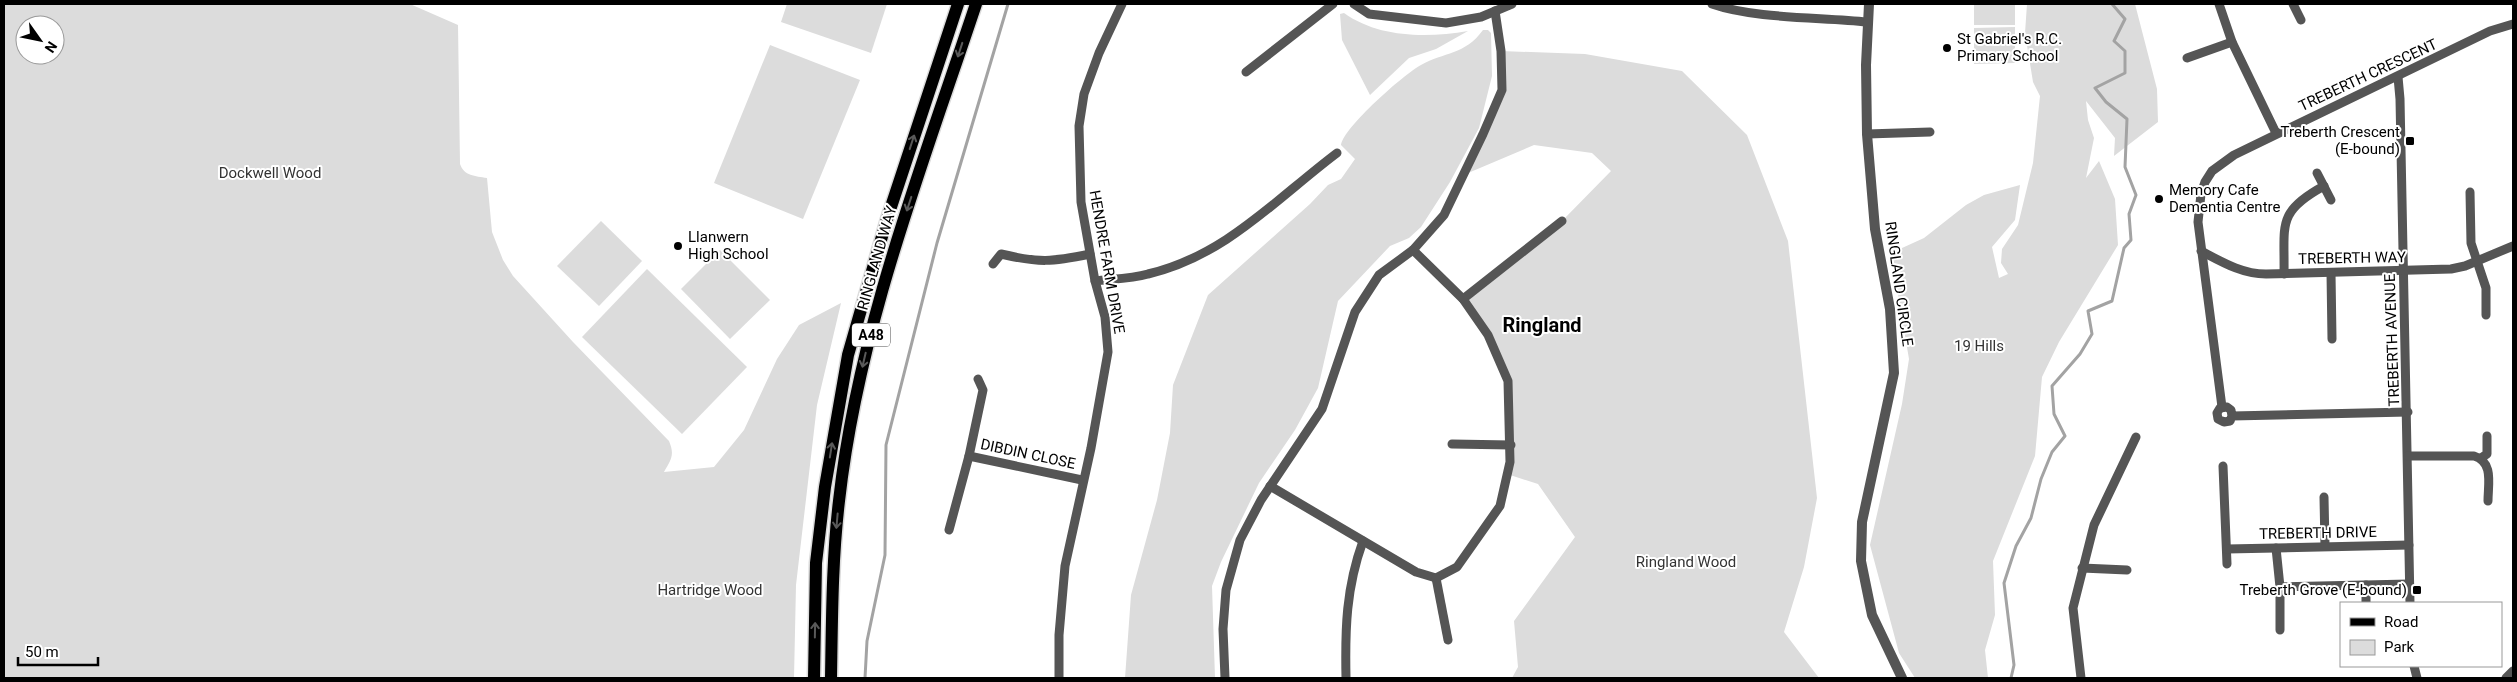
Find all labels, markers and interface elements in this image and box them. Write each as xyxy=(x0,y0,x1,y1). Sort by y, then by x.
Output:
north arrow xyxy=(15,15,65,65)
place label: St Gabriel's R.C. Primary School xyxy=(1957,30,2062,65)
street label: TREBERTH CRESCENT xyxy=(2296,35,2440,115)
text: N xyxy=(41,39,60,56)
one-way arrow xyxy=(955,42,965,58)
marker: St Gabriel's R.C. Primary School xyxy=(1941,42,1953,54)
place label: Treberth Crescent (E-bound) xyxy=(2281,123,2400,158)
one-way arrow xyxy=(908,134,917,150)
marker: Treberth Crescent (E-bound) xyxy=(2404,135,2416,147)
park label: Dockwell Wood xyxy=(219,164,321,182)
place label: Memory Cafe Dementia Centre xyxy=(2169,181,2280,216)
street label: HENDRE FARM DRIVE xyxy=(1086,189,1129,336)
marker: Memory Cafe Dementia Centre xyxy=(2153,193,2165,205)
one-way arrow xyxy=(904,196,914,212)
street label: RINGLAND WAY xyxy=(854,204,900,312)
street label: RINGLAND CIRCLE xyxy=(1881,220,1917,348)
place label: Llanwern High School xyxy=(688,228,769,263)
marker: Llanwern High School xyxy=(672,240,684,252)
street label: TREBERTH WAY xyxy=(2298,248,2406,268)
street label: TREBERTH AVENUE xyxy=(2381,273,2403,407)
district label: Ringland xyxy=(1502,313,1582,337)
road number: A48 xyxy=(852,324,890,346)
park label: 19 Hills xyxy=(1954,337,2004,355)
one-way arrow xyxy=(859,352,868,368)
street label: DIBDIN CLOSE xyxy=(979,435,1078,473)
one-way arrow xyxy=(826,443,836,459)
one-way arrow xyxy=(832,512,842,528)
street label: TREBERTH DRIVE xyxy=(2259,523,2378,543)
park label: Ringland Wood xyxy=(1636,553,1736,571)
park label: Hartridge Wood xyxy=(657,581,763,599)
place label: Treberth Grove (E-bound) xyxy=(2240,581,2407,599)
marker: Treberth Grove (E-bound) xyxy=(2411,584,2423,596)
legend xyxy=(2340,602,2502,667)
text: Road xyxy=(2384,613,2418,631)
one-way arrow xyxy=(810,622,820,638)
scale bar xyxy=(18,634,98,666)
text: Park xyxy=(2384,638,2415,656)
text: 50 m xyxy=(25,643,59,661)

